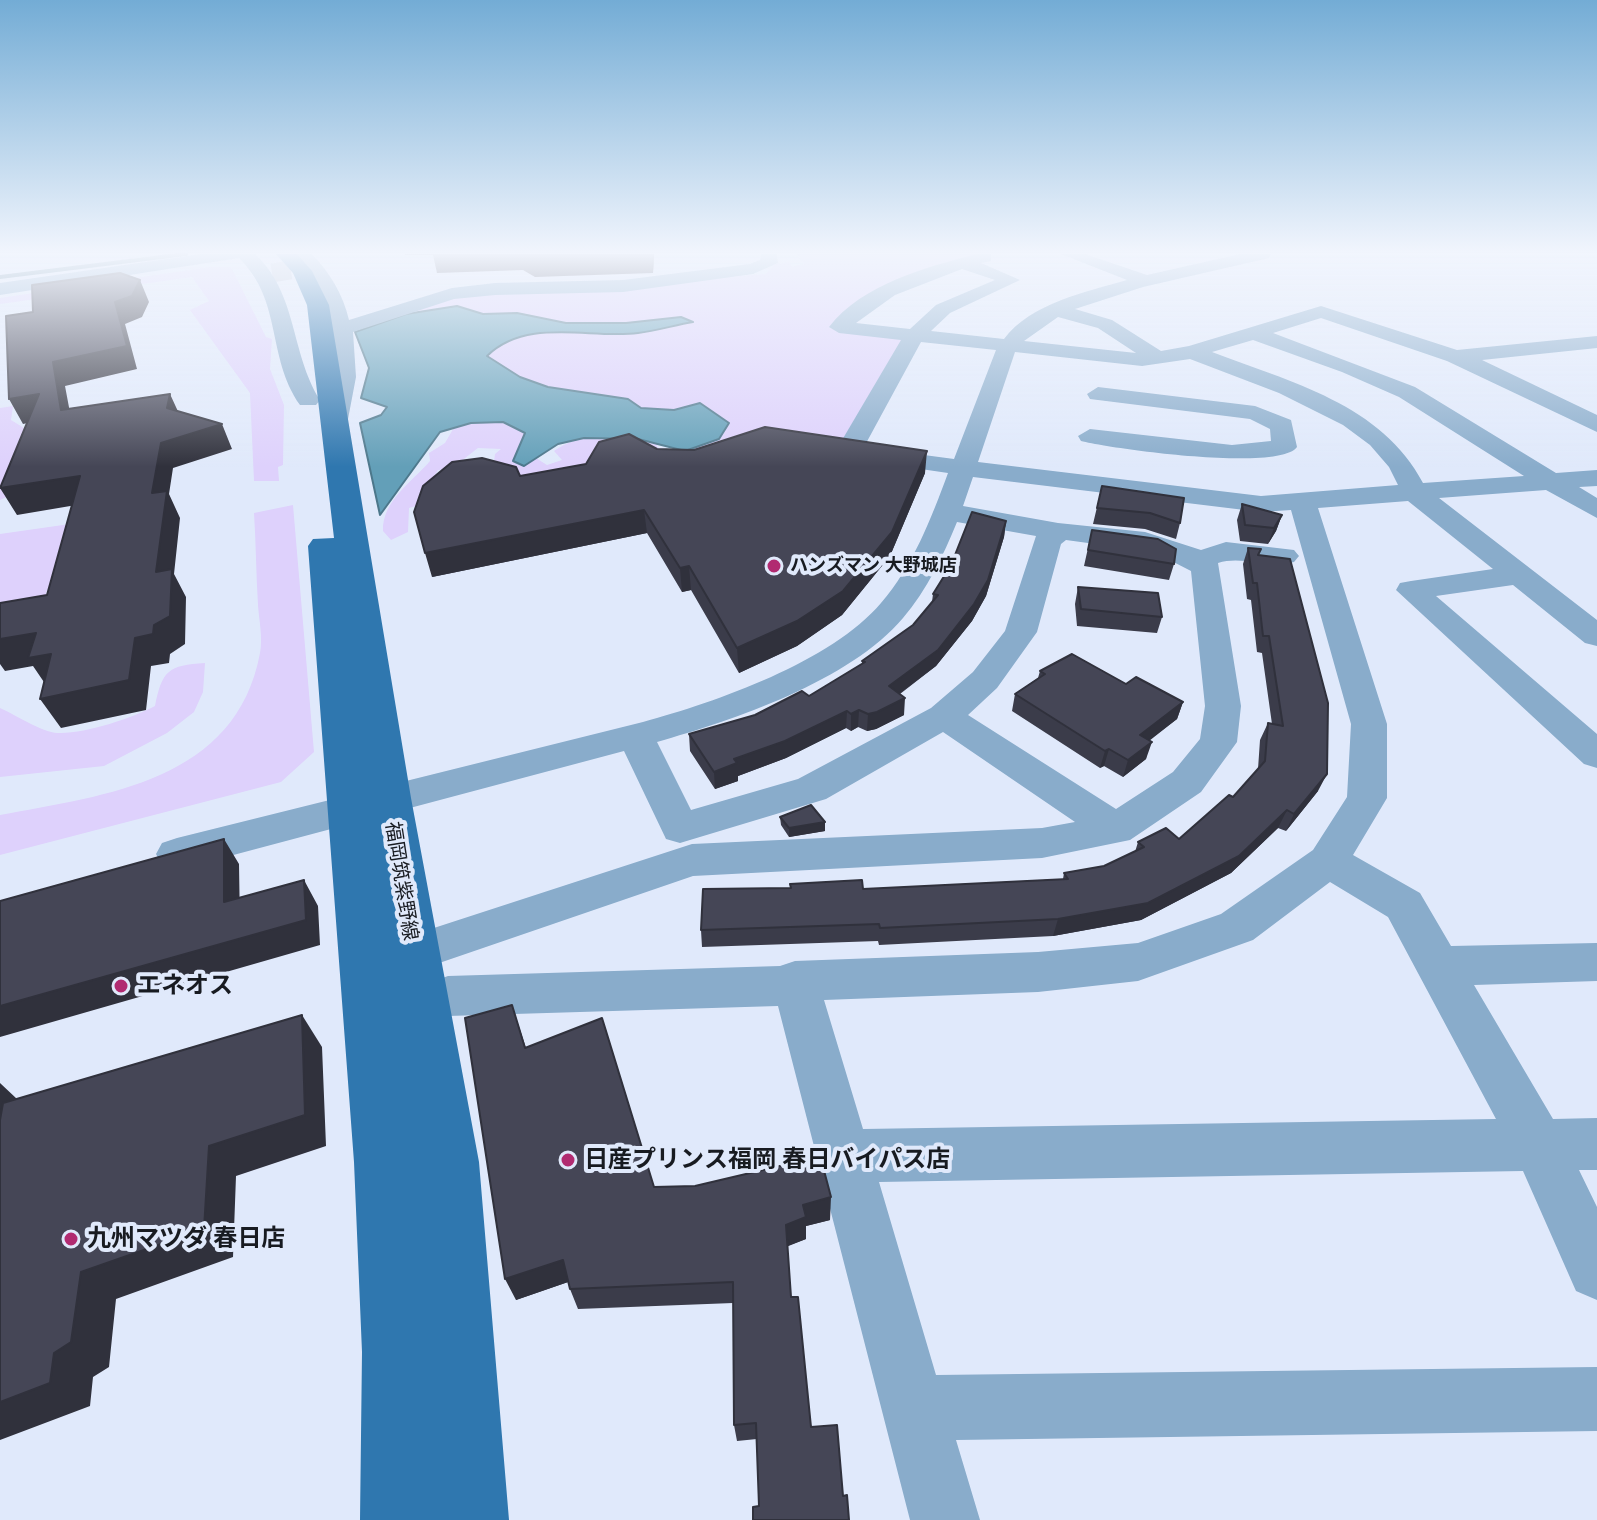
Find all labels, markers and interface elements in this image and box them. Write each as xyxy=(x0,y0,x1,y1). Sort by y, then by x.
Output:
place label: ハンズマン 大野城店 xyxy=(790,555,957,577)
marker: ハンズマン 大野城店 xyxy=(765,557,783,575)
street label: 福岡筑紫野線 xyxy=(380,820,422,942)
place label: エネオス xyxy=(137,972,233,1000)
marker: エネオス xyxy=(112,977,130,995)
place label: 日産プリンス福岡 春日バイパス店 xyxy=(584,1146,950,1174)
marker: 日産プリンス福岡 春日バイパス店 xyxy=(559,1151,577,1169)
place label: 九州マツダ 春日店 xyxy=(87,1225,285,1253)
marker: 九州マツダ 春日店 xyxy=(62,1230,80,1248)

